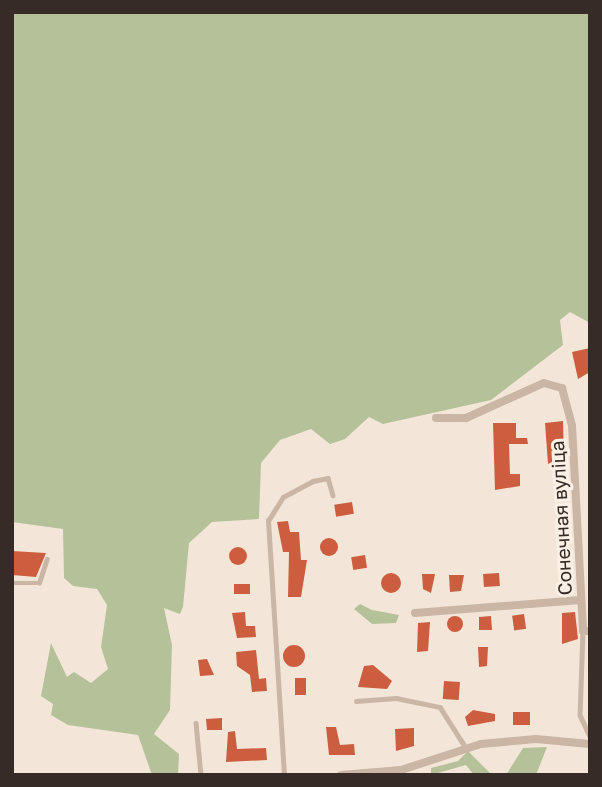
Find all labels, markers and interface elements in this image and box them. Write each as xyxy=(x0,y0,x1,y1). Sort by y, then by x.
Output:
street label: Сонечная вуліца xyxy=(546,440,576,596)

